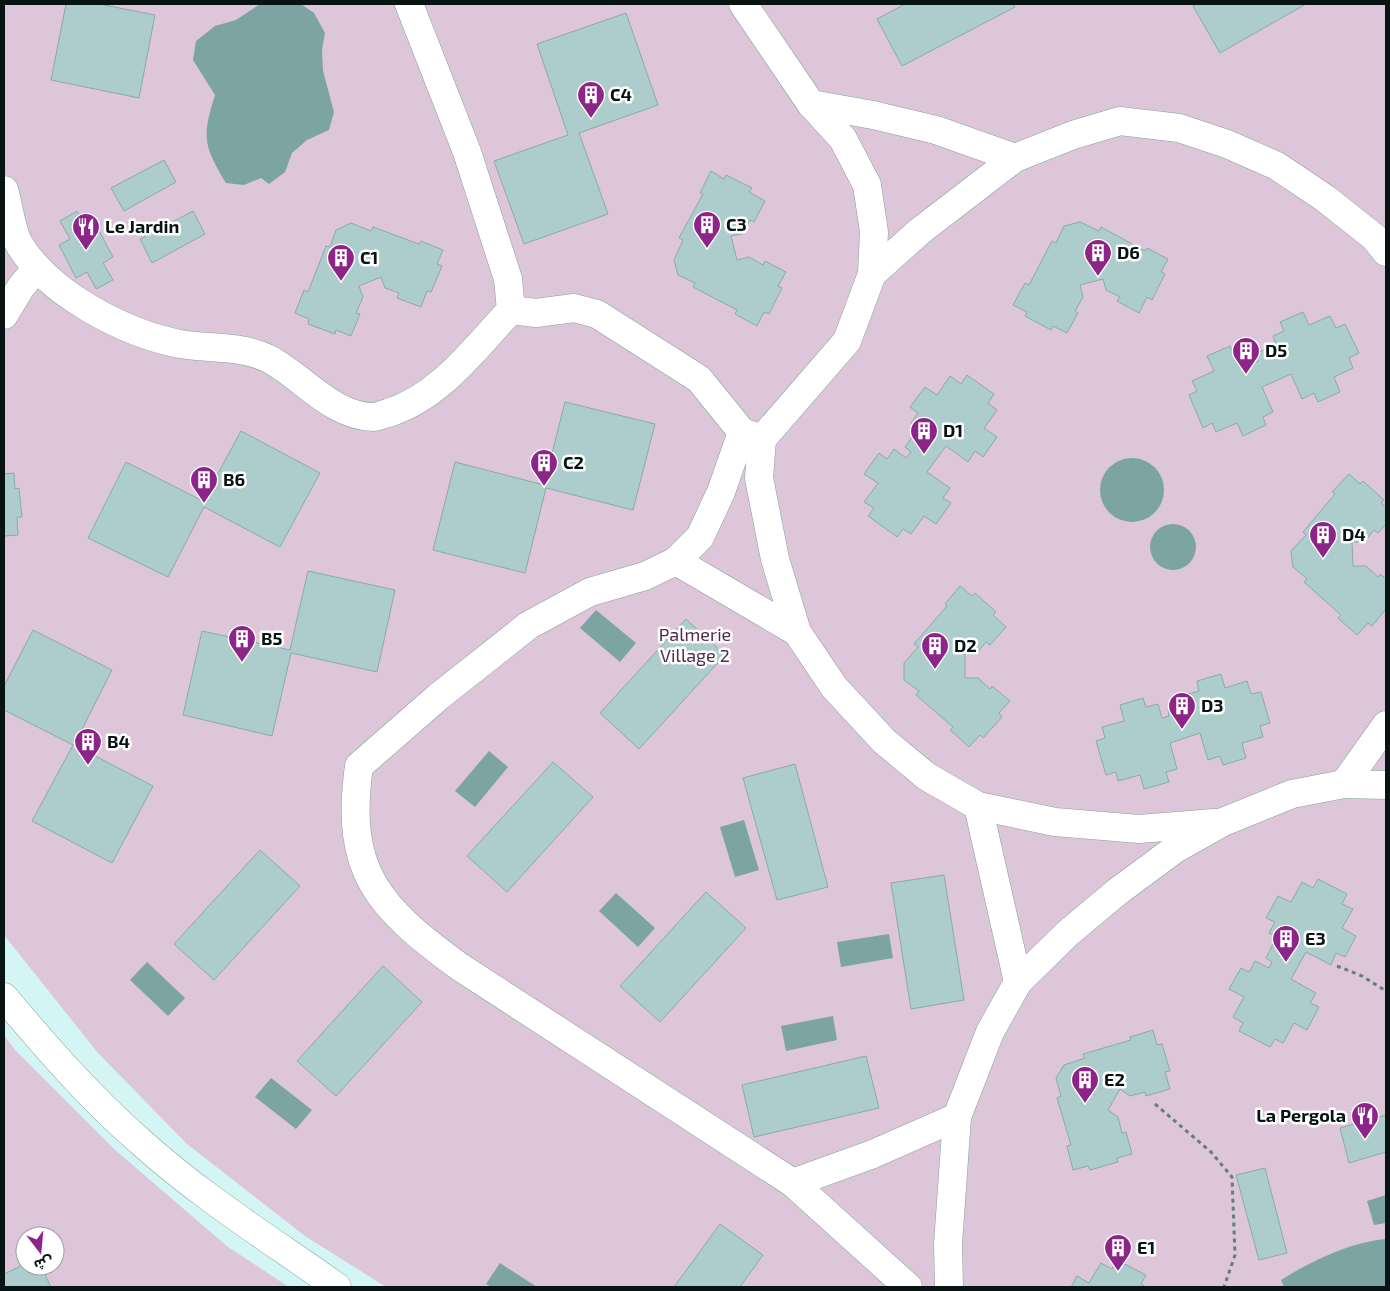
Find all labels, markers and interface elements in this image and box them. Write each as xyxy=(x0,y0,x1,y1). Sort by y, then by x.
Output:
building icon: C4 xyxy=(576,80,606,119)
place label: C4 xyxy=(610,83,632,105)
building icon: C3 xyxy=(692,210,722,249)
restaurant icon: Le Jardin xyxy=(71,212,101,251)
place label: C3 xyxy=(726,213,747,235)
place label: Le Jardin xyxy=(105,215,179,237)
building icon: D6 xyxy=(1083,238,1113,277)
place label: D6 xyxy=(1117,241,1140,263)
building icon: C1 xyxy=(326,243,356,282)
place label: C1 xyxy=(360,246,378,268)
building icon: D5 xyxy=(1231,336,1261,375)
place label: D5 xyxy=(1265,339,1287,361)
building icon: D1 xyxy=(909,416,939,455)
place label: D1 xyxy=(943,419,963,441)
building icon: C2 xyxy=(529,448,559,487)
place label: C2 xyxy=(563,451,584,473)
building icon: B6 xyxy=(189,465,219,504)
place label: B6 xyxy=(223,468,245,490)
building icon: D4 xyxy=(1308,520,1338,559)
place label: D4 xyxy=(1342,523,1366,545)
park label: Palmerie Village 2 xyxy=(659,623,731,666)
building icon: B5 xyxy=(227,624,257,663)
place label: B5 xyxy=(261,627,283,649)
building icon: D2 xyxy=(920,631,950,670)
place label: D2 xyxy=(954,634,977,656)
building icon: D3 xyxy=(1167,691,1197,730)
place label: D3 xyxy=(1201,694,1224,716)
building icon: B4 xyxy=(73,727,103,766)
place label: B4 xyxy=(107,730,130,752)
building icon: E3 xyxy=(1271,924,1301,963)
place label: E3 xyxy=(1305,927,1326,949)
building icon: E2 xyxy=(1070,1065,1100,1104)
place label: E2 xyxy=(1104,1068,1125,1090)
restaurant icon: La Pergola xyxy=(1350,1101,1380,1140)
place label: La Pergola xyxy=(1256,1104,1346,1126)
north arrow xyxy=(15,1226,65,1276)
building icon: E1 xyxy=(1103,1233,1133,1272)
place label: E1 xyxy=(1137,1236,1155,1258)
text: ش xyxy=(32,1253,55,1275)

